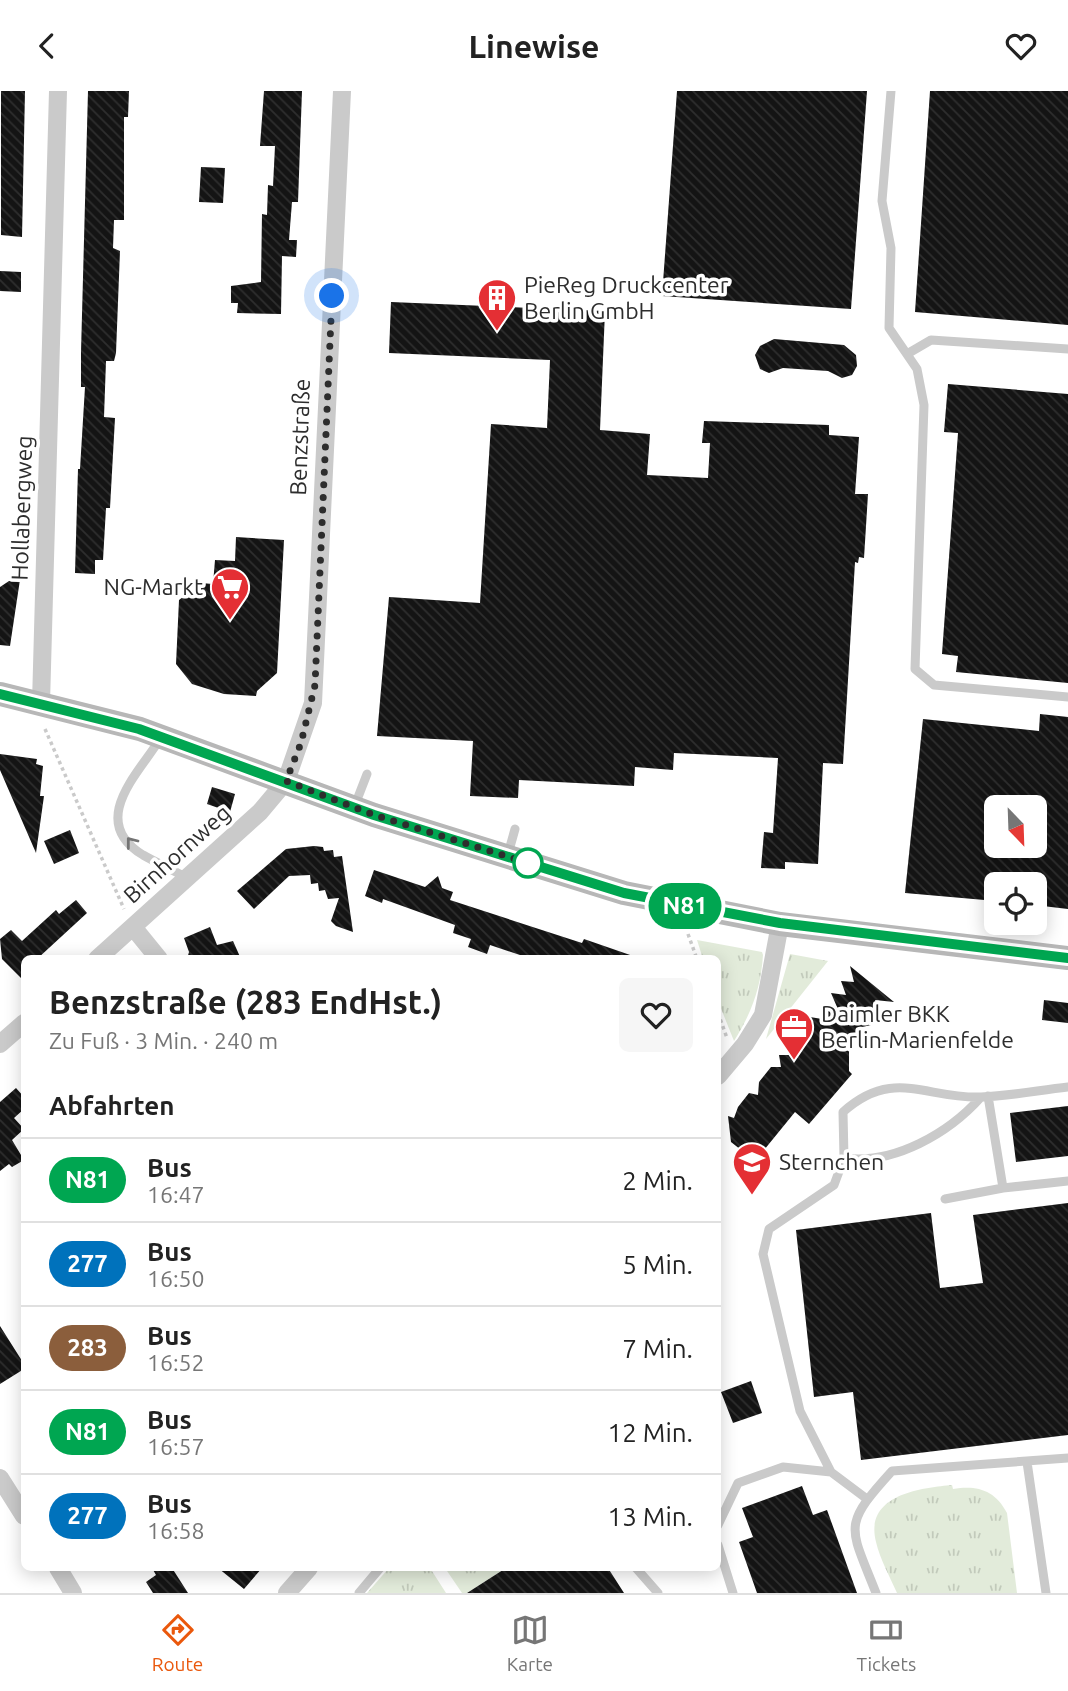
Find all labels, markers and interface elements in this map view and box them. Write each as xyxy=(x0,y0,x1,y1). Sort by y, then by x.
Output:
icon: back xyxy=(28,27,66,65)
icon: heart xyxy=(1002,27,1040,65)
text: Linewise xyxy=(468,28,600,64)
place label: PieReg Druckcenter Berlin GmbH xyxy=(524,272,729,323)
building icon: PieReg Druckcenter Berlin GmbH xyxy=(476,277,518,332)
your location xyxy=(314,278,349,313)
street label: Benzstraße xyxy=(285,378,314,496)
street label: Hollabergweg xyxy=(6,435,37,581)
supermarket icon: NG-Markt xyxy=(209,566,251,621)
place label: NG-Markt xyxy=(103,574,203,599)
north arrow xyxy=(984,795,1046,857)
map controls xyxy=(984,795,1047,935)
street label: Birnhornweg xyxy=(118,799,235,908)
one-way arrow xyxy=(126,837,139,849)
unlabelled marker xyxy=(513,848,543,878)
button: locate xyxy=(984,872,1047,935)
line badge: N81 xyxy=(645,883,725,929)
text: N81 xyxy=(663,892,707,919)
button: heart xyxy=(619,978,693,1052)
text: Benzstraße (283 EndHst.) xyxy=(49,983,442,1020)
place label: Daimler BKK Berlin-Marienfelde xyxy=(821,1001,1014,1052)
office icon: Daimler BKK Berlin-Marienfelde xyxy=(773,1006,815,1061)
text: Zu Fuß · 3 Min. · 240 m xyxy=(49,1028,278,1053)
text: Abfahrten xyxy=(49,1091,174,1120)
school or university icon: Sternchen xyxy=(731,1141,773,1196)
place label: Sternchen xyxy=(779,1149,884,1174)
text: Bus xyxy=(147,1153,192,1182)
text: N81 xyxy=(65,1166,110,1193)
text: 2 Min. xyxy=(622,1166,693,1195)
text: 16:47 xyxy=(147,1182,205,1207)
text: Bus xyxy=(147,1237,192,1266)
text: 277 xyxy=(67,1250,108,1277)
text: 5 Min. xyxy=(622,1250,693,1279)
text: 16:50 xyxy=(147,1266,205,1291)
text: Bus xyxy=(147,1321,192,1350)
text: 283 xyxy=(67,1334,108,1361)
text: 7 Min. xyxy=(622,1334,693,1363)
text: 16:52 xyxy=(147,1350,205,1375)
text: Bus xyxy=(147,1405,192,1434)
text: N81 xyxy=(65,1418,110,1445)
text: 12 Min. xyxy=(608,1418,693,1447)
text: 16:57 xyxy=(147,1434,205,1459)
text: Bus xyxy=(147,1489,192,1518)
text: 277 xyxy=(67,1502,108,1529)
text: 13 Min. xyxy=(608,1502,693,1531)
text: 16:58 xyxy=(147,1518,205,1543)
tab: Route xyxy=(152,1611,203,1675)
tab: Karte xyxy=(507,1611,553,1675)
tab: Tickets xyxy=(856,1611,916,1675)

